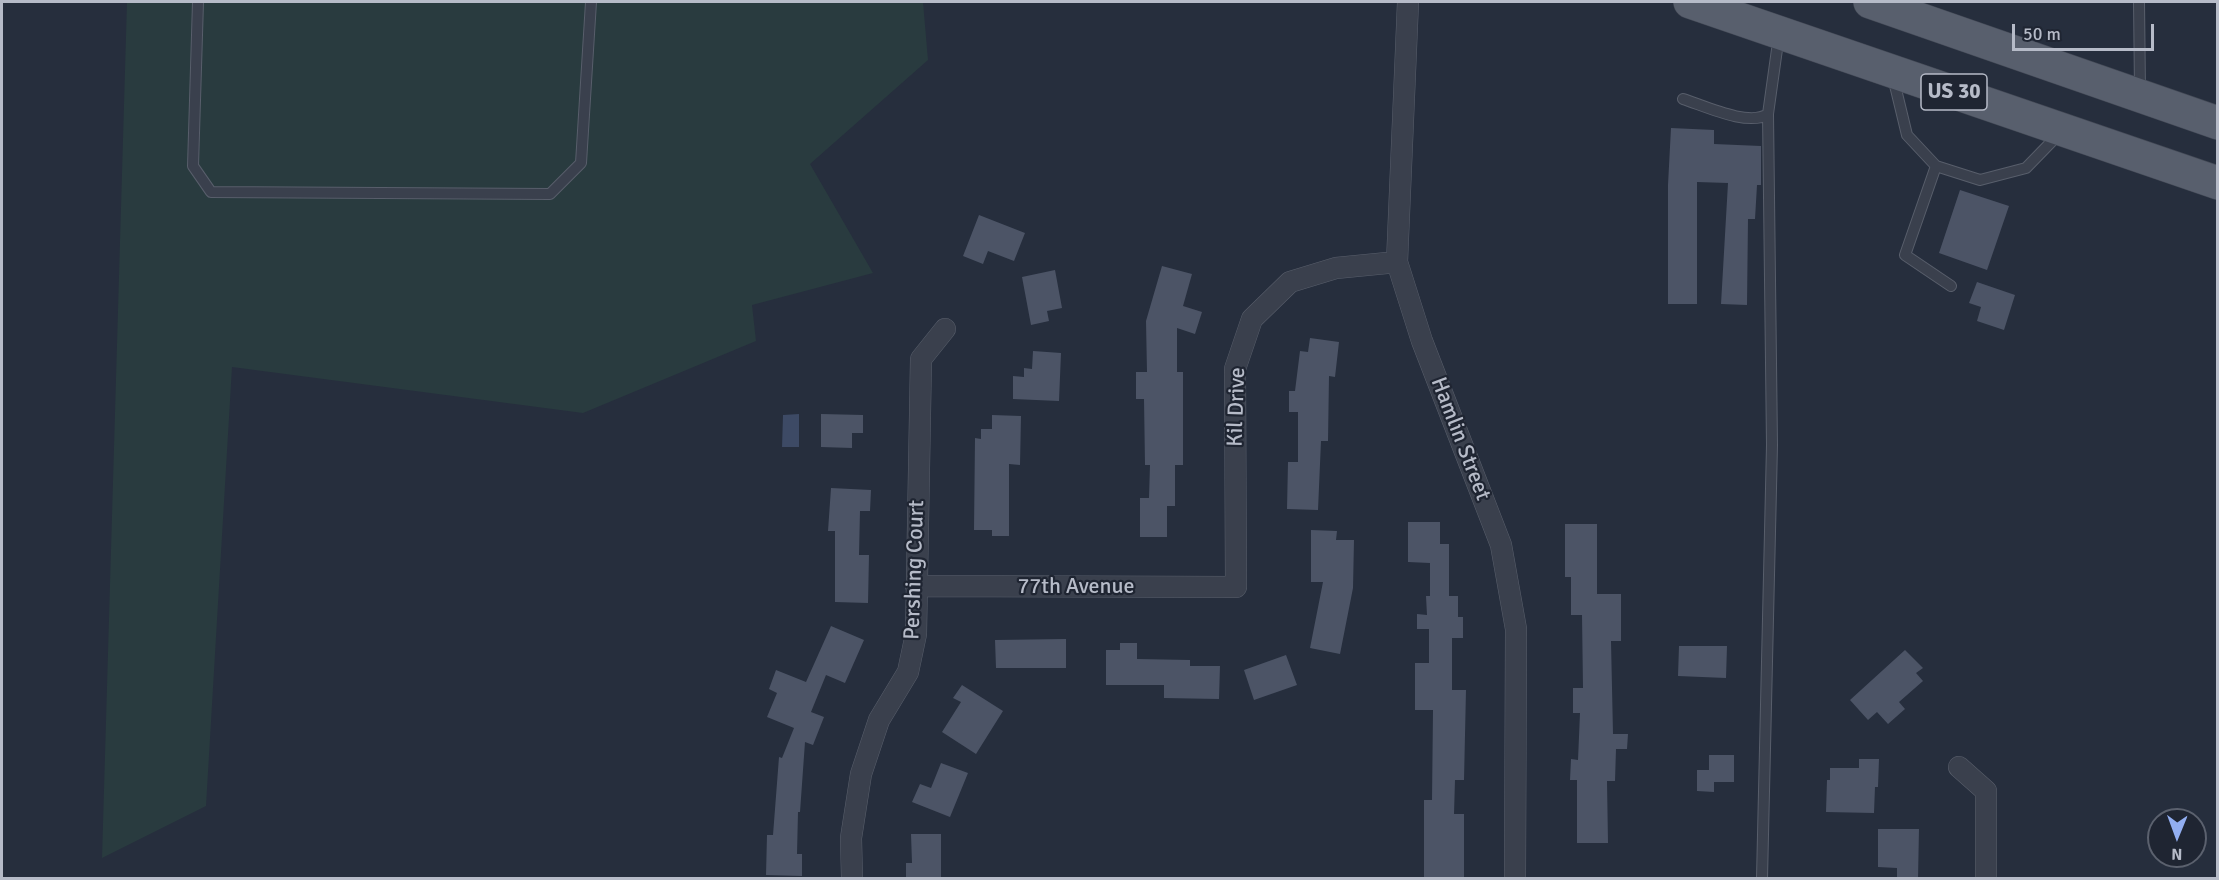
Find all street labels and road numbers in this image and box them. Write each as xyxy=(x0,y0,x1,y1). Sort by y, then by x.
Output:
road number: US 30 xyxy=(1921,74,1987,110)
street label: Kil Drive xyxy=(1222,367,1252,447)
street label: Hamlin Street xyxy=(1424,374,1496,504)
street label: Pershing Court xyxy=(899,500,931,640)
street label: 77th Avenue xyxy=(1017,574,1135,600)

